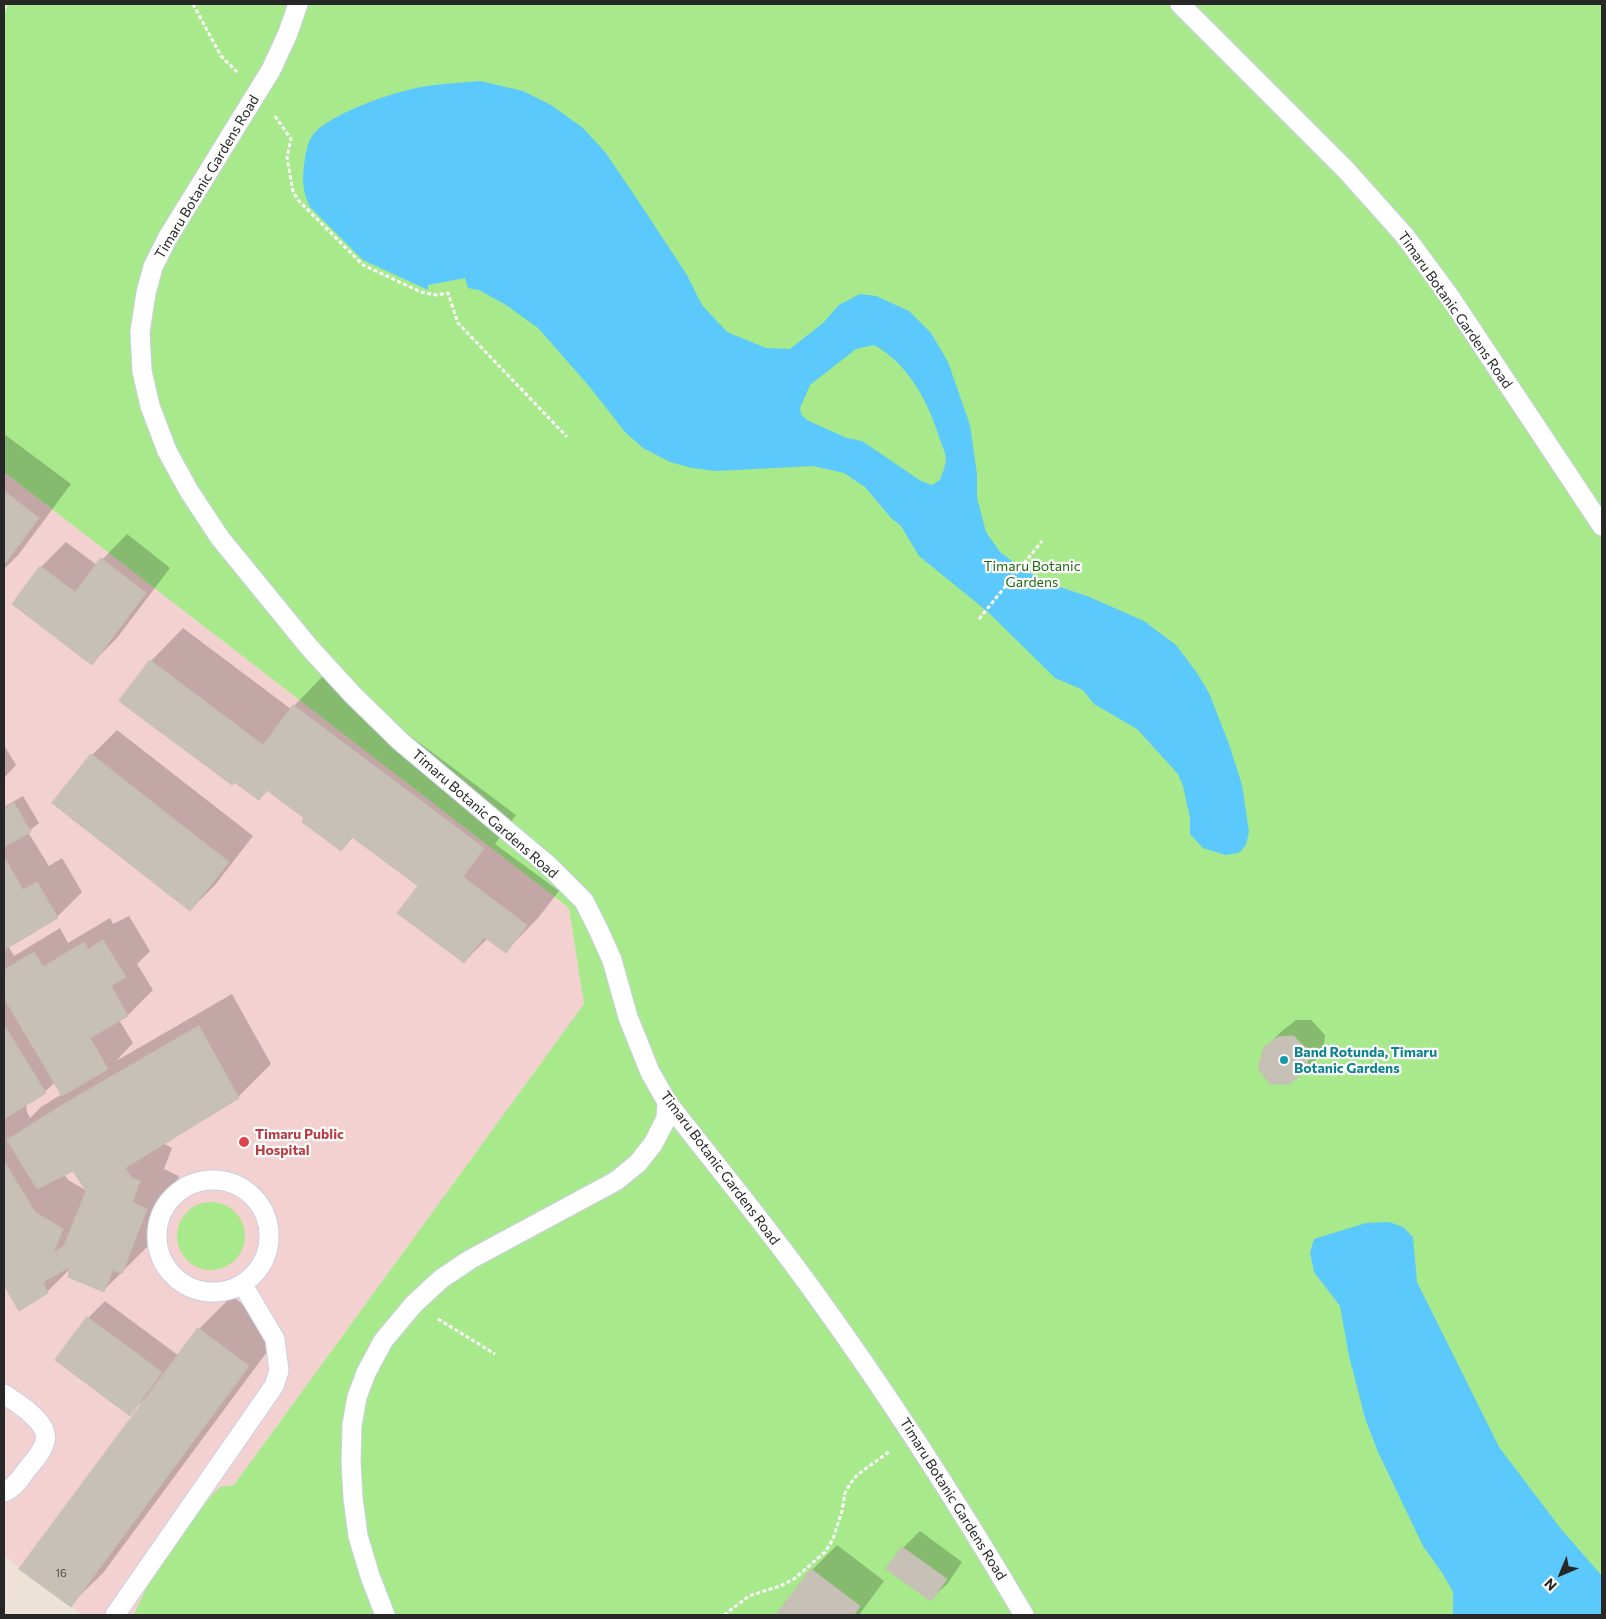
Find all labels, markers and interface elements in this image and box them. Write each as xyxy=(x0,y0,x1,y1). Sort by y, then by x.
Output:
street label: Timaru Botanic Gardens Road xyxy=(151,92,263,262)
street label: Timaru Botanic Gardens Road xyxy=(1394,228,1516,392)
park label: Timaru Botanic Gardens xyxy=(983,558,1081,590)
street label: Timaru Botanic Gardens Road xyxy=(409,746,561,882)
place label: Band Rotunda, Timaru Botanic Gardens xyxy=(1294,1044,1437,1076)
marker: Band Rotunda, Timaru Botanic Gardens xyxy=(1278,1054,1290,1066)
street label: Timaru Botanic Gardens Road xyxy=(657,1088,783,1248)
place label: Timaru Public Hospital xyxy=(255,1126,344,1158)
marker: Timaru Public Hospital xyxy=(237,1135,251,1149)
street label: Timaru Botanic Gardens Road xyxy=(896,1415,1010,1583)
north arrow xyxy=(1536,1549,1586,1599)
house number: 16 xyxy=(55,1566,67,1580)
text: N xyxy=(1540,1575,1560,1595)

